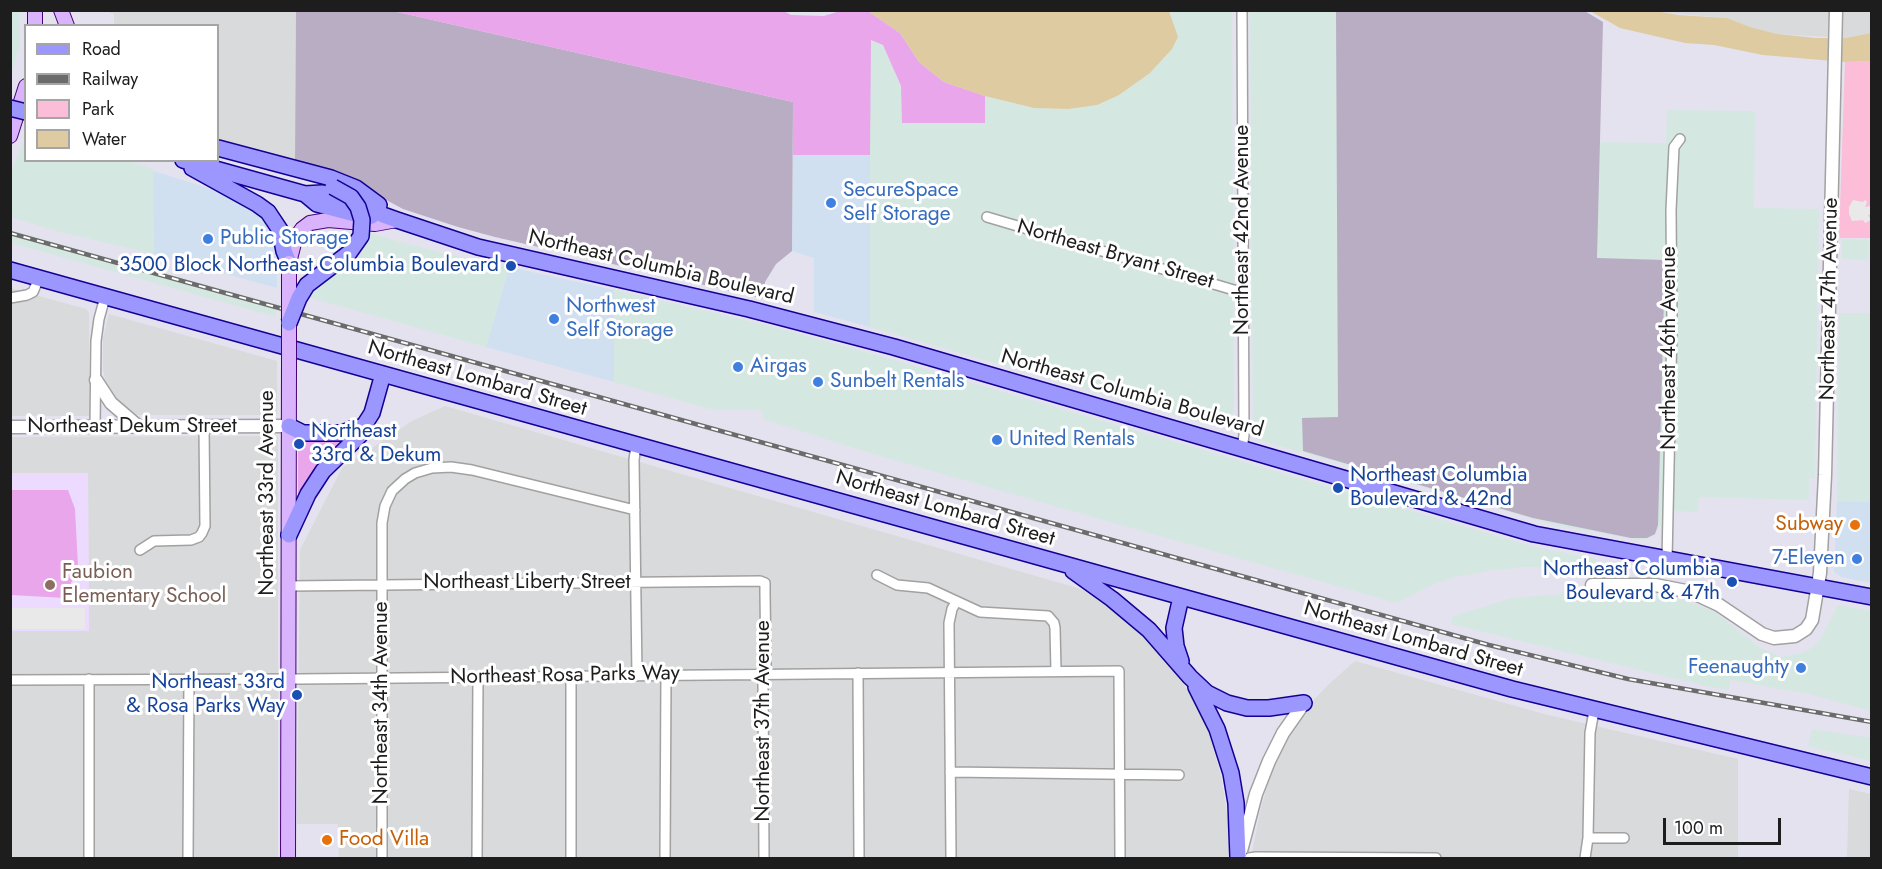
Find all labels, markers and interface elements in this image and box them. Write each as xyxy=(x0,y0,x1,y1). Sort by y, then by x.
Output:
legend xyxy=(24,24,219,162)
text: Road xyxy=(82,36,121,62)
text: Railway xyxy=(82,66,138,92)
text: Park xyxy=(82,96,114,122)
street label: Northeast 42nd Avenue xyxy=(1230,125,1256,335)
text: Water xyxy=(82,126,126,152)
place label: SecureSpace Self Storage xyxy=(843,178,959,228)
marker: SecureSpace Self Storage xyxy=(824,196,838,210)
street label: Northeast 47th Avenue xyxy=(1816,197,1844,401)
street label: Northeast Bryant Street xyxy=(1014,215,1216,295)
street label: Northeast Columbia Boulevard xyxy=(526,225,796,311)
place label: Public Storage xyxy=(220,226,349,252)
marker: Public Storage xyxy=(201,232,215,246)
street label: Northeast 46th Avenue xyxy=(1657,246,1683,450)
place label: 3500 Block Northeast Columbia Boulevard xyxy=(119,253,499,279)
marker: 3500 Block Northeast Columbia Boulevard xyxy=(504,259,518,273)
place label: Northwest Self Storage xyxy=(566,294,674,344)
marker: Northwest Self Storage xyxy=(547,312,561,326)
street label: Northeast Lombard Street xyxy=(365,336,589,422)
street label: Northeast Columbia Boulevard xyxy=(998,344,1266,444)
place label: Airgas xyxy=(750,354,807,380)
marker: Airgas xyxy=(731,360,745,374)
place label: Sunbelt Rentals xyxy=(830,369,965,395)
marker: Sunbelt Rentals xyxy=(811,375,825,389)
street label: Northeast 33rd Avenue xyxy=(255,390,281,596)
street label: Northeast Dekum Street xyxy=(27,414,237,440)
place label: Northeast 33rd & Dekum xyxy=(311,419,441,469)
place label: United Rentals xyxy=(1009,427,1135,453)
marker: United Rentals xyxy=(990,433,1004,447)
marker: Northeast 33rd & Dekum xyxy=(292,437,306,451)
place label: Northeast Columbia Boulevard & 42nd xyxy=(1350,463,1527,513)
street label: Northeast Lombard Street xyxy=(833,466,1057,552)
marker: Northeast Columbia Boulevard & 42nd xyxy=(1331,481,1345,495)
place label: Subway xyxy=(1775,512,1843,538)
marker: Subway xyxy=(1848,518,1862,532)
place label: 7-Eleven xyxy=(1772,546,1845,572)
marker: 7-Eleven xyxy=(1850,552,1864,566)
place label: Northeast Columbia Boulevard & 47th xyxy=(1543,557,1720,607)
place label: Faubion Elementary School xyxy=(62,560,226,610)
street label: Northeast Liberty Street xyxy=(423,570,631,596)
marker: Northeast Columbia Boulevard & 47th xyxy=(1725,575,1739,589)
marker: Faubion Elementary School xyxy=(43,578,57,592)
street label: Northeast Lombard Street xyxy=(1301,597,1525,683)
street label: Northeast 34th Avenue xyxy=(369,601,395,805)
street label: Northeast 37th Avenue xyxy=(751,620,777,822)
place label: Feenaughty xyxy=(1688,655,1789,681)
street label: Northeast Rosa Parks Way xyxy=(450,661,680,691)
marker: Feenaughty xyxy=(1794,661,1808,675)
place label: Northeast 33rd & Rosa Parks Way xyxy=(126,670,285,720)
marker: Northeast 33rd & Rosa Parks Way xyxy=(290,688,304,702)
scale bar xyxy=(1666,806,1784,844)
text: 100 m xyxy=(1674,815,1723,841)
place label: Food Villa xyxy=(339,827,429,853)
marker: Food Villa xyxy=(320,833,334,847)

